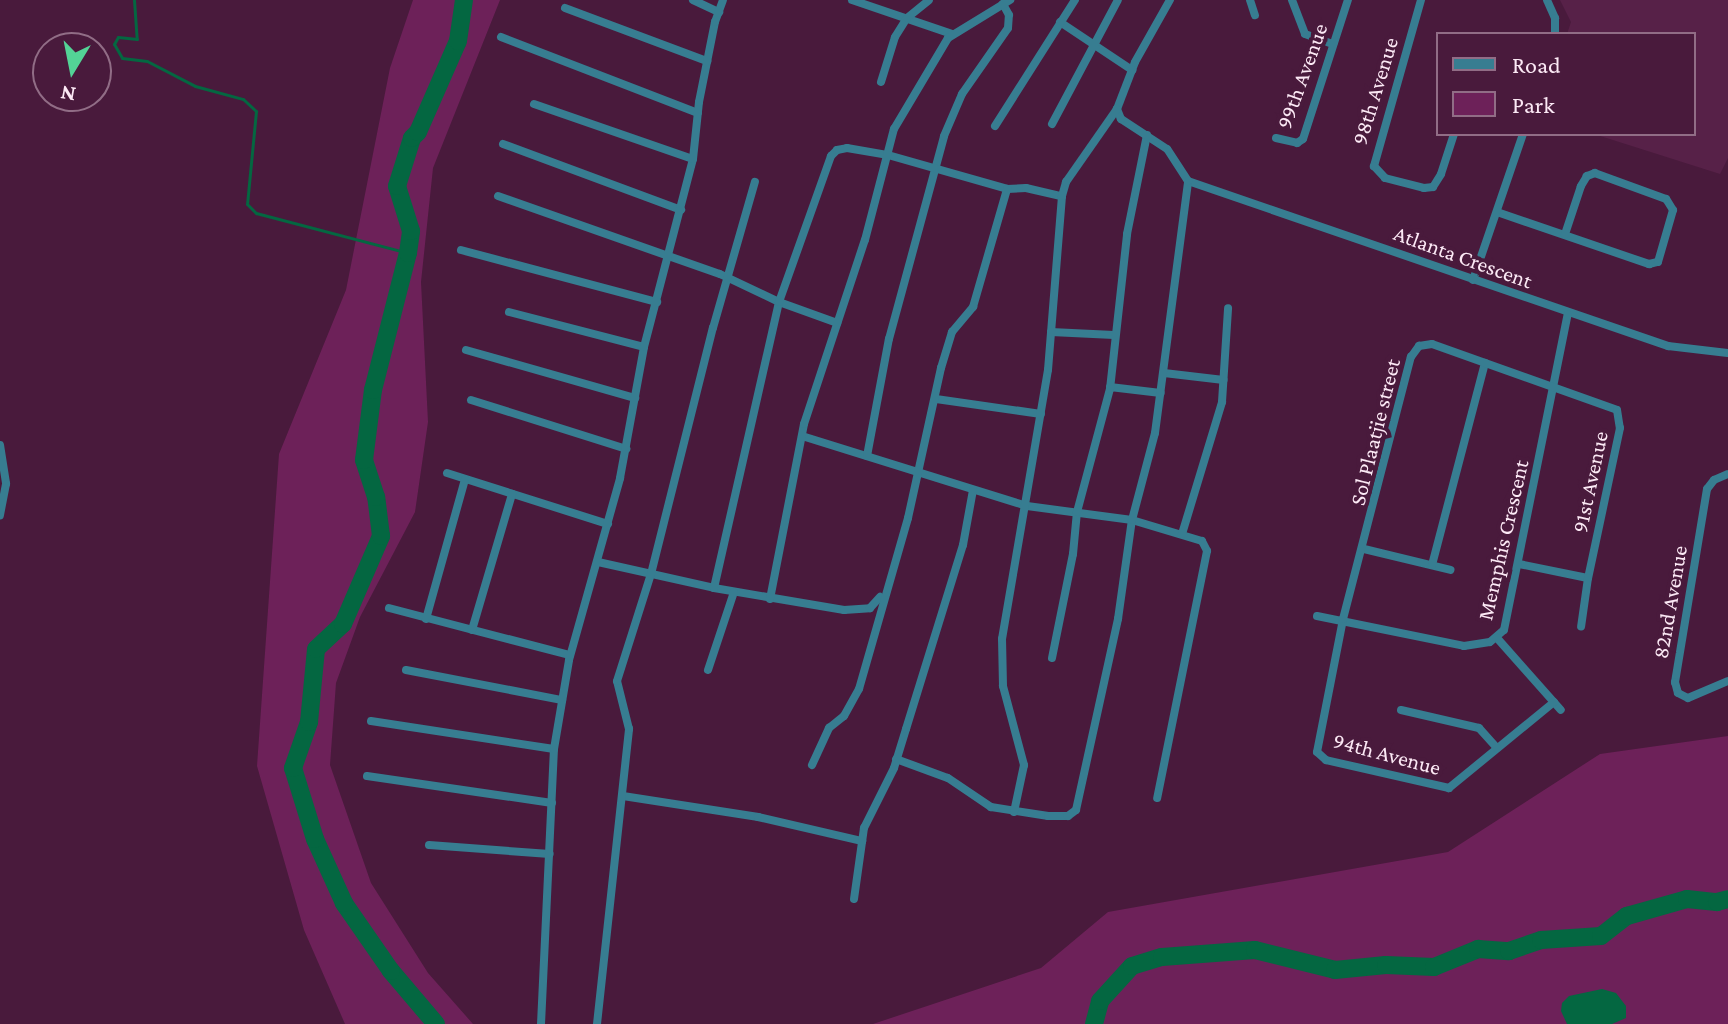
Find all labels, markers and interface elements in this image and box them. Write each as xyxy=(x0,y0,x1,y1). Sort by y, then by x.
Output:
street label: 99th Avenue xyxy=(1271,20,1333,132)
north arrow xyxy=(32,32,112,112)
legend xyxy=(1436,32,1696,136)
street label: 98th Avenue xyxy=(1346,34,1404,148)
text: Road xyxy=(1512,51,1561,78)
text: N xyxy=(59,81,78,108)
text: Park xyxy=(1512,91,1555,118)
street label: Atlanta Crescent xyxy=(1390,220,1536,294)
street label: Sol Plaatjie street xyxy=(1344,356,1406,508)
street label: 91st Avenue xyxy=(1566,429,1614,535)
street label: Memphis Crescent xyxy=(1472,457,1534,623)
street label: 82nd Avenue xyxy=(1647,543,1693,661)
street label: 94th Avenue xyxy=(1330,727,1444,781)

